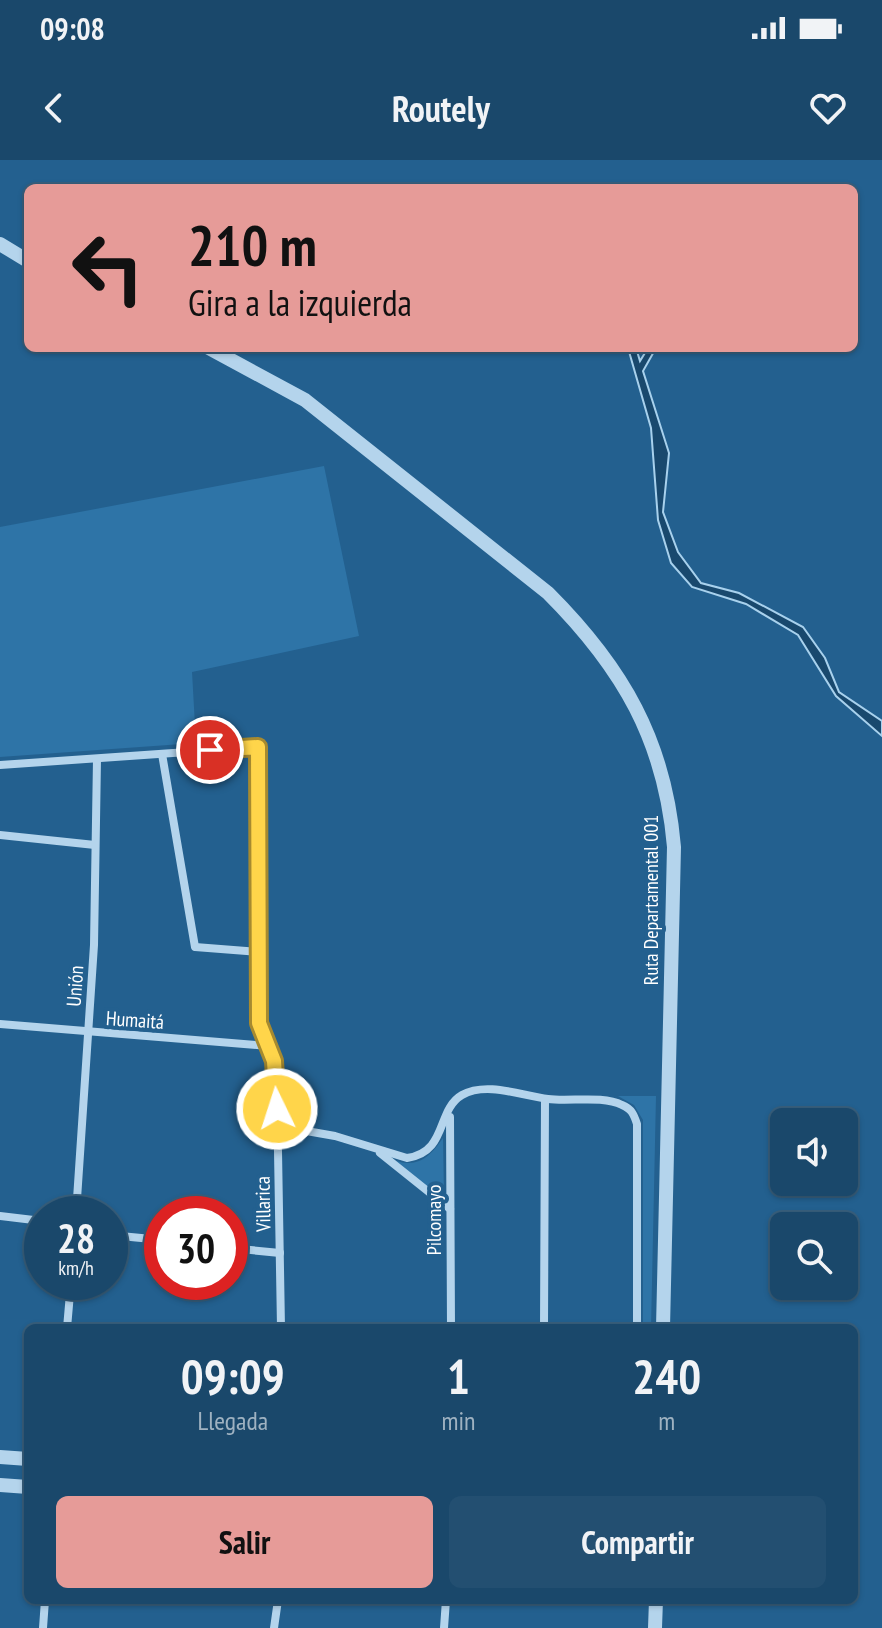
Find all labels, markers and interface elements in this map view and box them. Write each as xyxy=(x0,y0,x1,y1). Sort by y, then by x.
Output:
text: 09:08 xyxy=(40,9,105,48)
text: Routely xyxy=(392,85,490,132)
icon: back xyxy=(32,86,76,130)
icon: heart xyxy=(806,86,850,130)
text: 210 m xyxy=(188,209,317,281)
icon: left xyxy=(56,216,160,320)
text: Gira a la izquierda xyxy=(188,279,412,326)
pin xyxy=(176,716,244,784)
icon: arrive xyxy=(188,728,232,772)
street label: Ruta Departamental 001 xyxy=(638,815,664,985)
street label: Unión xyxy=(61,965,89,1007)
street label: Humaitá xyxy=(105,1005,165,1035)
position arrow xyxy=(235,1067,319,1151)
map controls xyxy=(770,1108,858,1300)
button: sound xyxy=(770,1108,858,1196)
street label: Villarica xyxy=(250,1176,277,1233)
street label: Pilcomayo xyxy=(421,1185,447,1255)
speed limit sign: 30 xyxy=(144,1196,248,1300)
text: 28 xyxy=(57,1212,95,1264)
button: search xyxy=(770,1212,858,1300)
text: km/h xyxy=(58,1255,94,1281)
text: 09:09 xyxy=(181,1345,285,1407)
text: 1 xyxy=(447,1345,470,1407)
text: 240 xyxy=(632,1345,701,1407)
text: Llegada xyxy=(197,1404,268,1437)
text: min xyxy=(441,1404,475,1437)
text: m xyxy=(658,1404,675,1437)
button: Salir xyxy=(56,1496,433,1588)
button: Compartir xyxy=(449,1496,826,1588)

